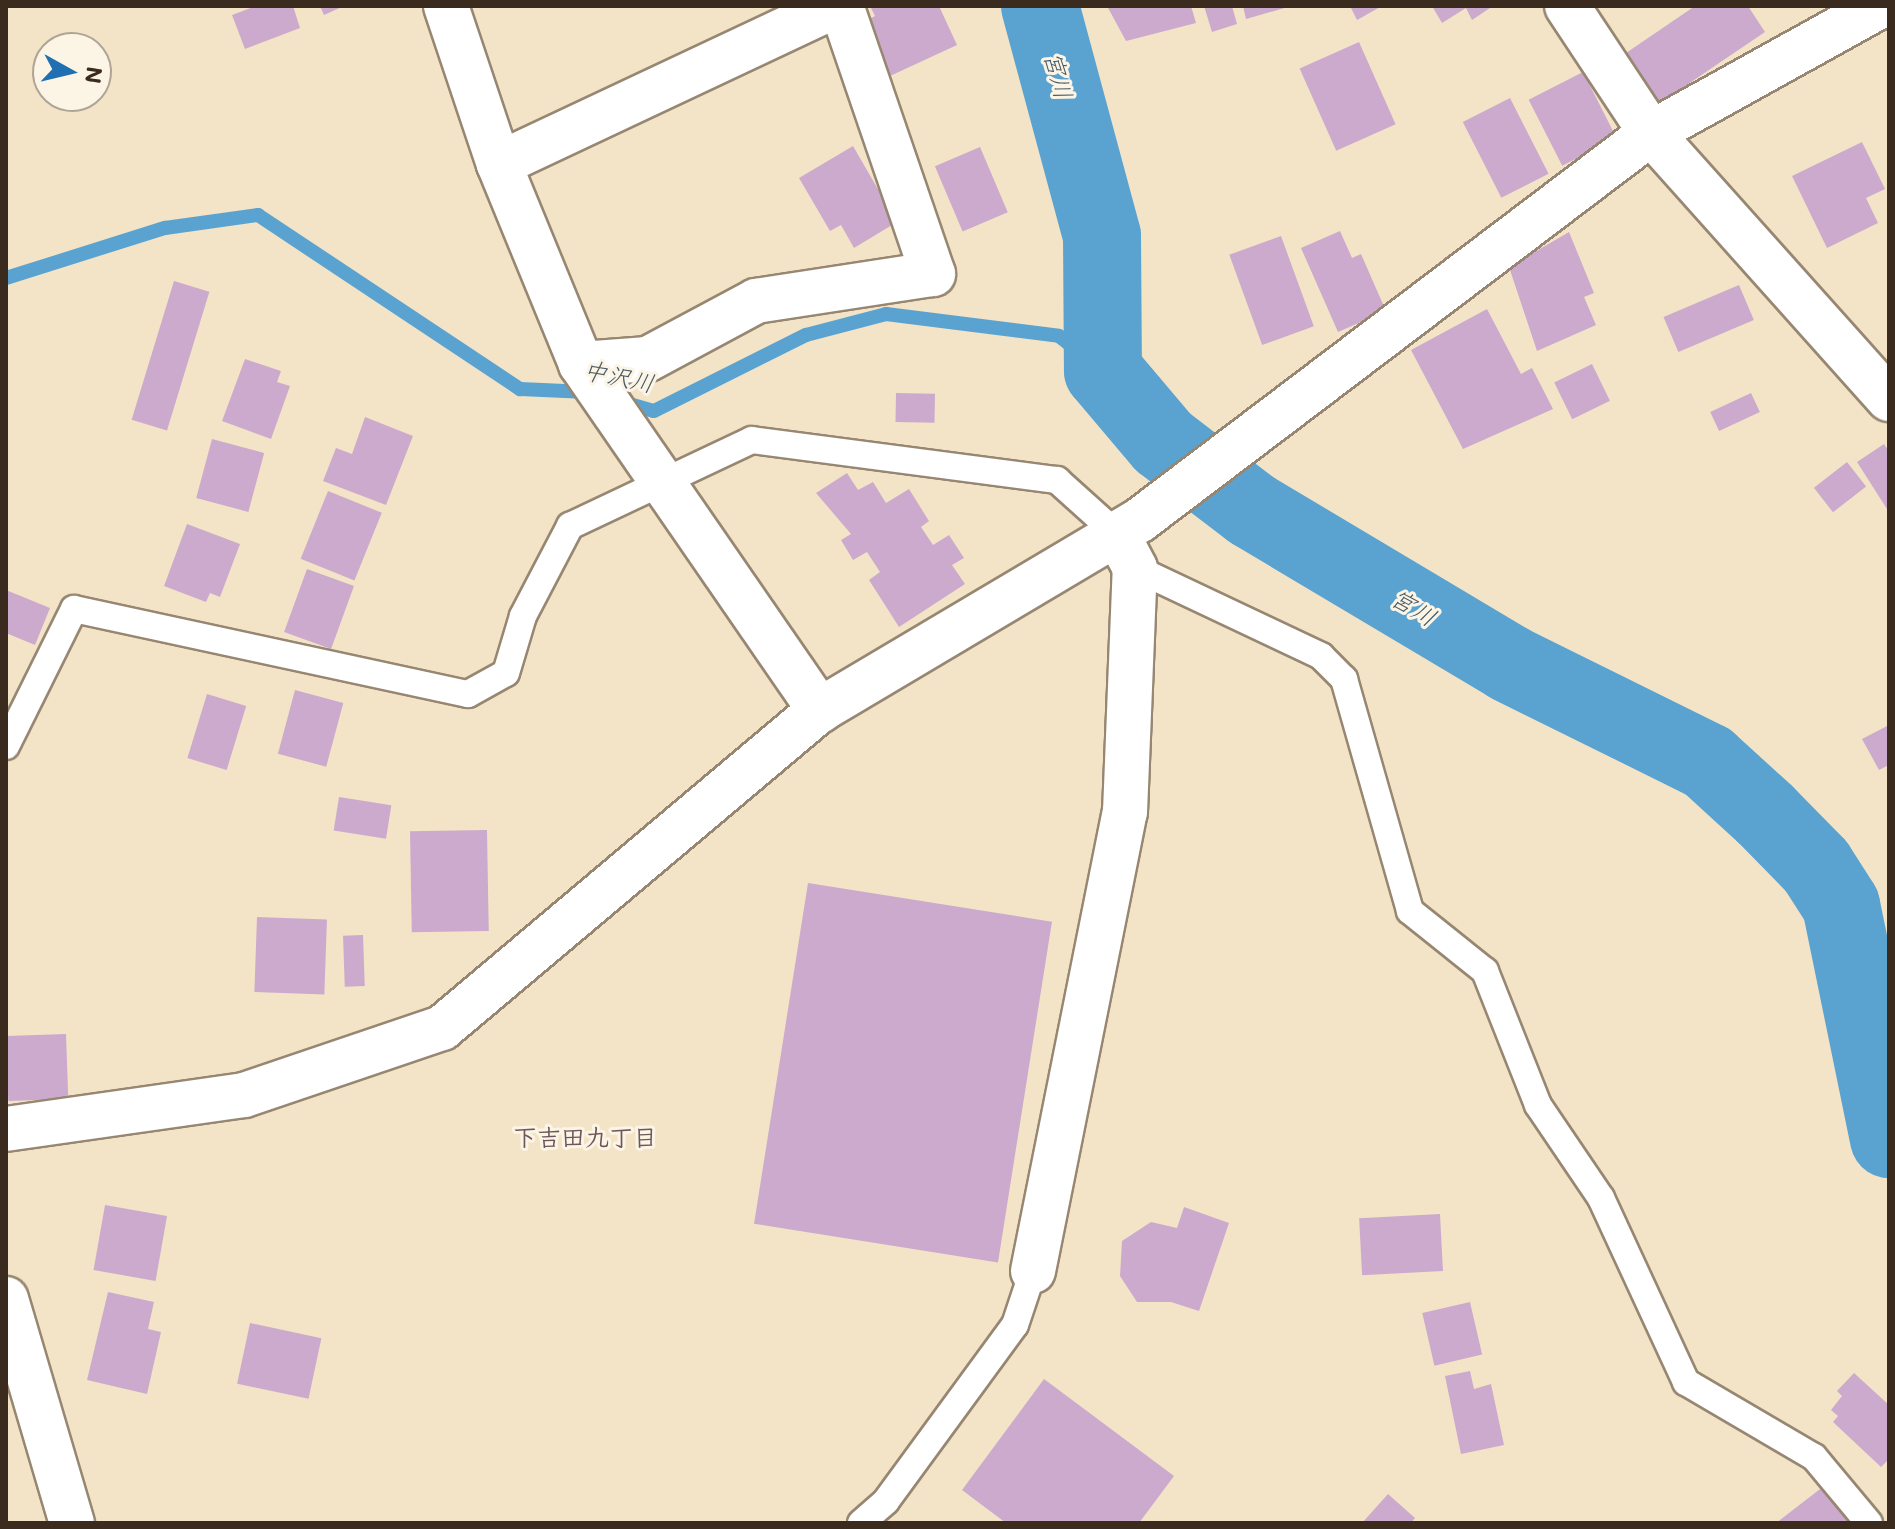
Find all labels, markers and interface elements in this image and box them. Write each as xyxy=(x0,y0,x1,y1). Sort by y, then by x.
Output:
north arrow xyxy=(32,32,112,112)
water label: 宮川 xyxy=(1039,48,1079,102)
text: N xyxy=(79,65,110,85)
water label: 中沢川 xyxy=(581,354,657,398)
water label: 宮川 xyxy=(1386,582,1442,632)
district label: 下吉田九丁目 xyxy=(513,1123,657,1151)

